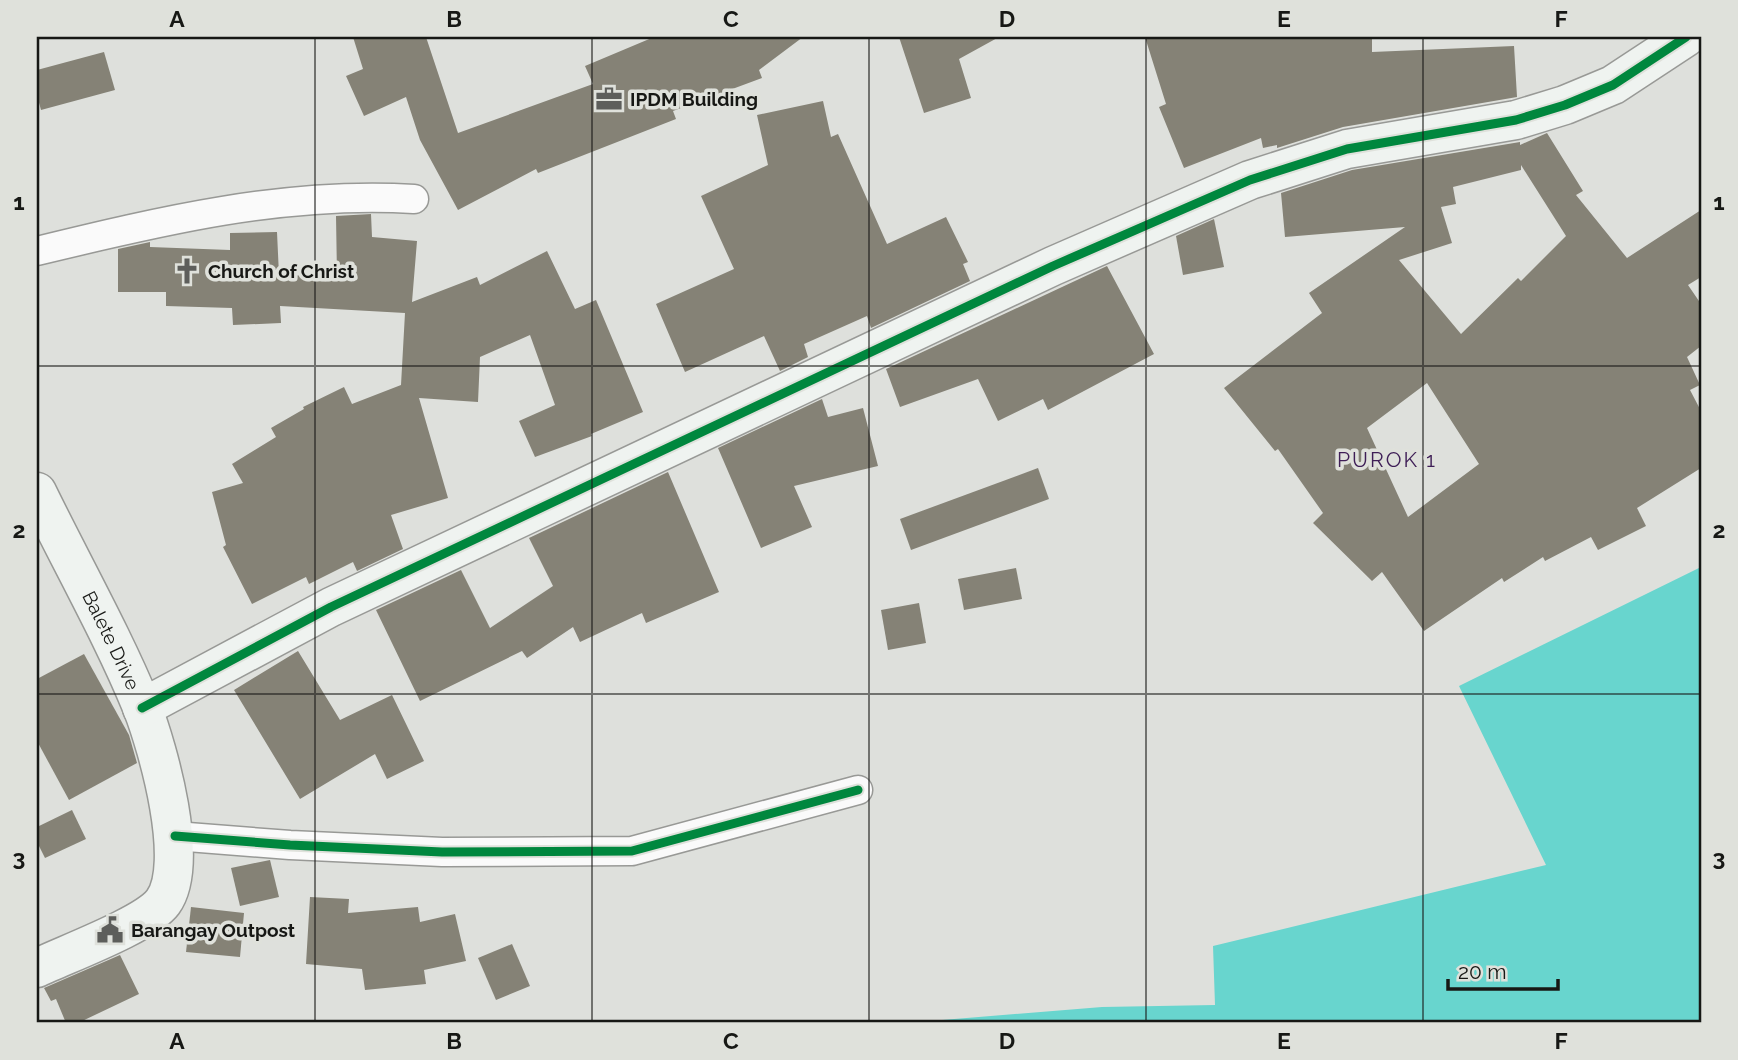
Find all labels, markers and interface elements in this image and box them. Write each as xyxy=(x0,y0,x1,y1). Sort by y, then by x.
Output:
text: A xyxy=(169,5,185,32)
text: B xyxy=(446,5,462,32)
text: C xyxy=(723,5,739,32)
text: D xyxy=(999,5,1015,32)
text: E xyxy=(1277,5,1291,32)
text: F xyxy=(1554,5,1568,32)
office icon: IPDM Building xyxy=(594,84,624,114)
place label: IPDM Building xyxy=(630,88,758,110)
text: 1 xyxy=(13,188,25,215)
text: 1 xyxy=(1713,188,1725,215)
church icon: Church of Christ xyxy=(172,256,202,286)
place label: Church of Christ xyxy=(208,260,355,282)
district label: PUROK 1 xyxy=(1337,447,1437,472)
text: 2 xyxy=(13,516,25,543)
text: 2 xyxy=(1713,516,1725,543)
street label: Balete Drive xyxy=(78,587,144,693)
text: 3 xyxy=(13,844,25,871)
text: 3 xyxy=(1713,844,1725,871)
public building icon: Barangay Outpost xyxy=(95,915,125,945)
place label: Barangay Outpost xyxy=(131,919,296,941)
scale bar xyxy=(1448,948,1558,992)
text: 20 m xyxy=(1458,959,1506,984)
text: A xyxy=(169,1027,185,1054)
text: B xyxy=(446,1027,462,1054)
text: C xyxy=(723,1027,739,1054)
text: D xyxy=(999,1027,1015,1054)
text: E xyxy=(1277,1027,1291,1054)
text: F xyxy=(1554,1027,1568,1054)

